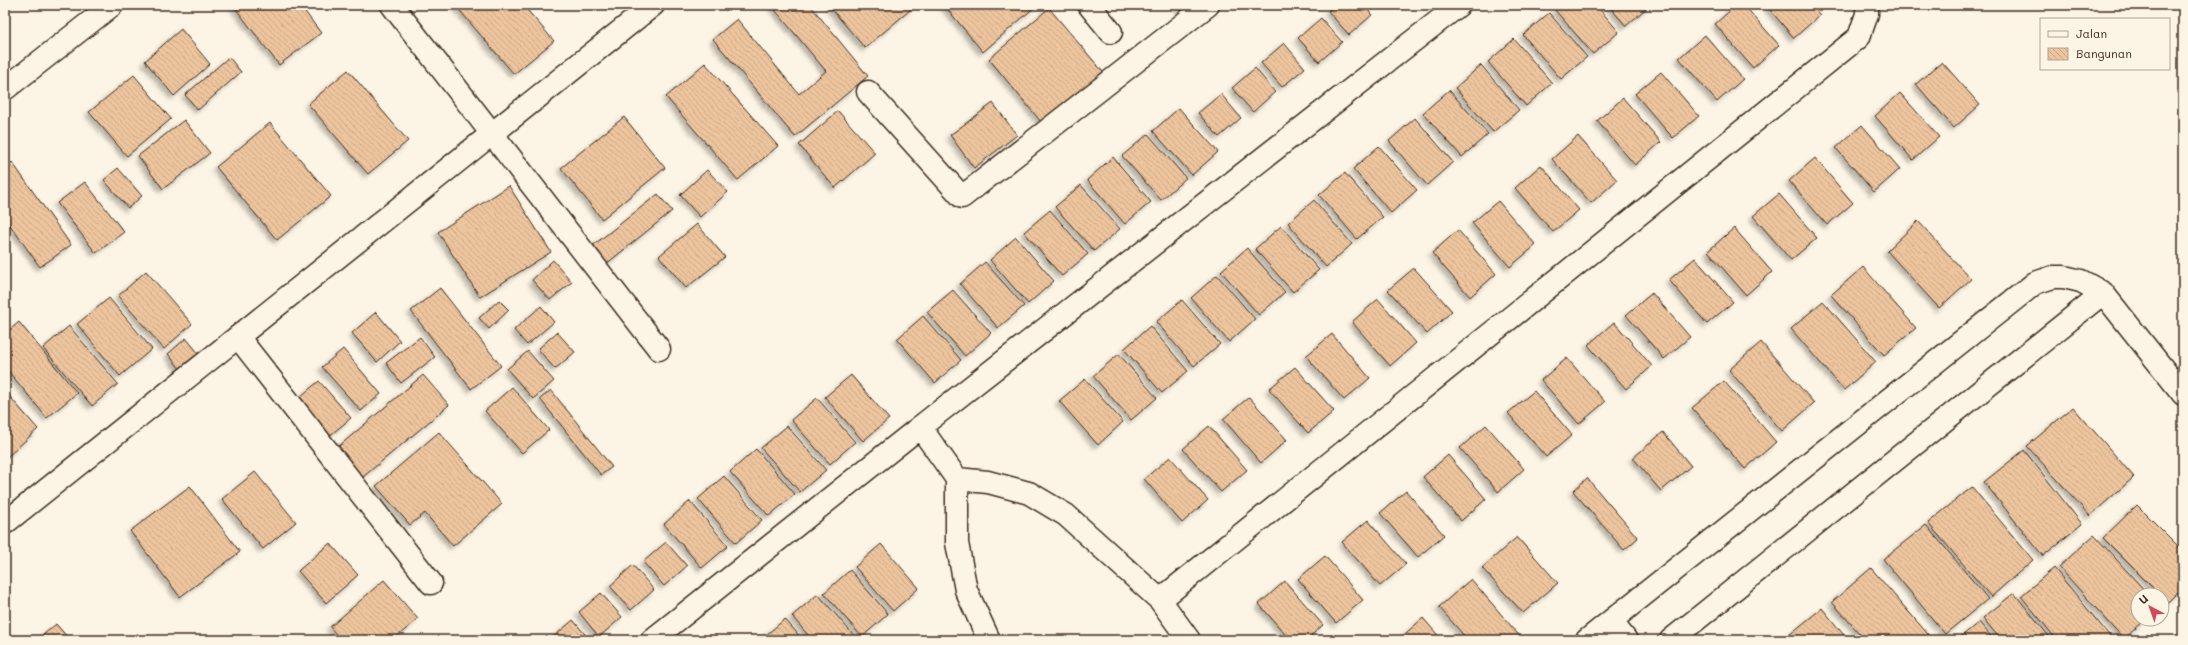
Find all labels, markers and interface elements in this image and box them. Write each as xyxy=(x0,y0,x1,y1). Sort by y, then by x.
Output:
legend xyxy=(2040,18,2170,70)
text: Jalan xyxy=(2076,25,2107,41)
text: Bangunan xyxy=(2076,45,2132,61)
north arrow xyxy=(2130,587,2170,627)
text: U xyxy=(2135,591,2151,607)

